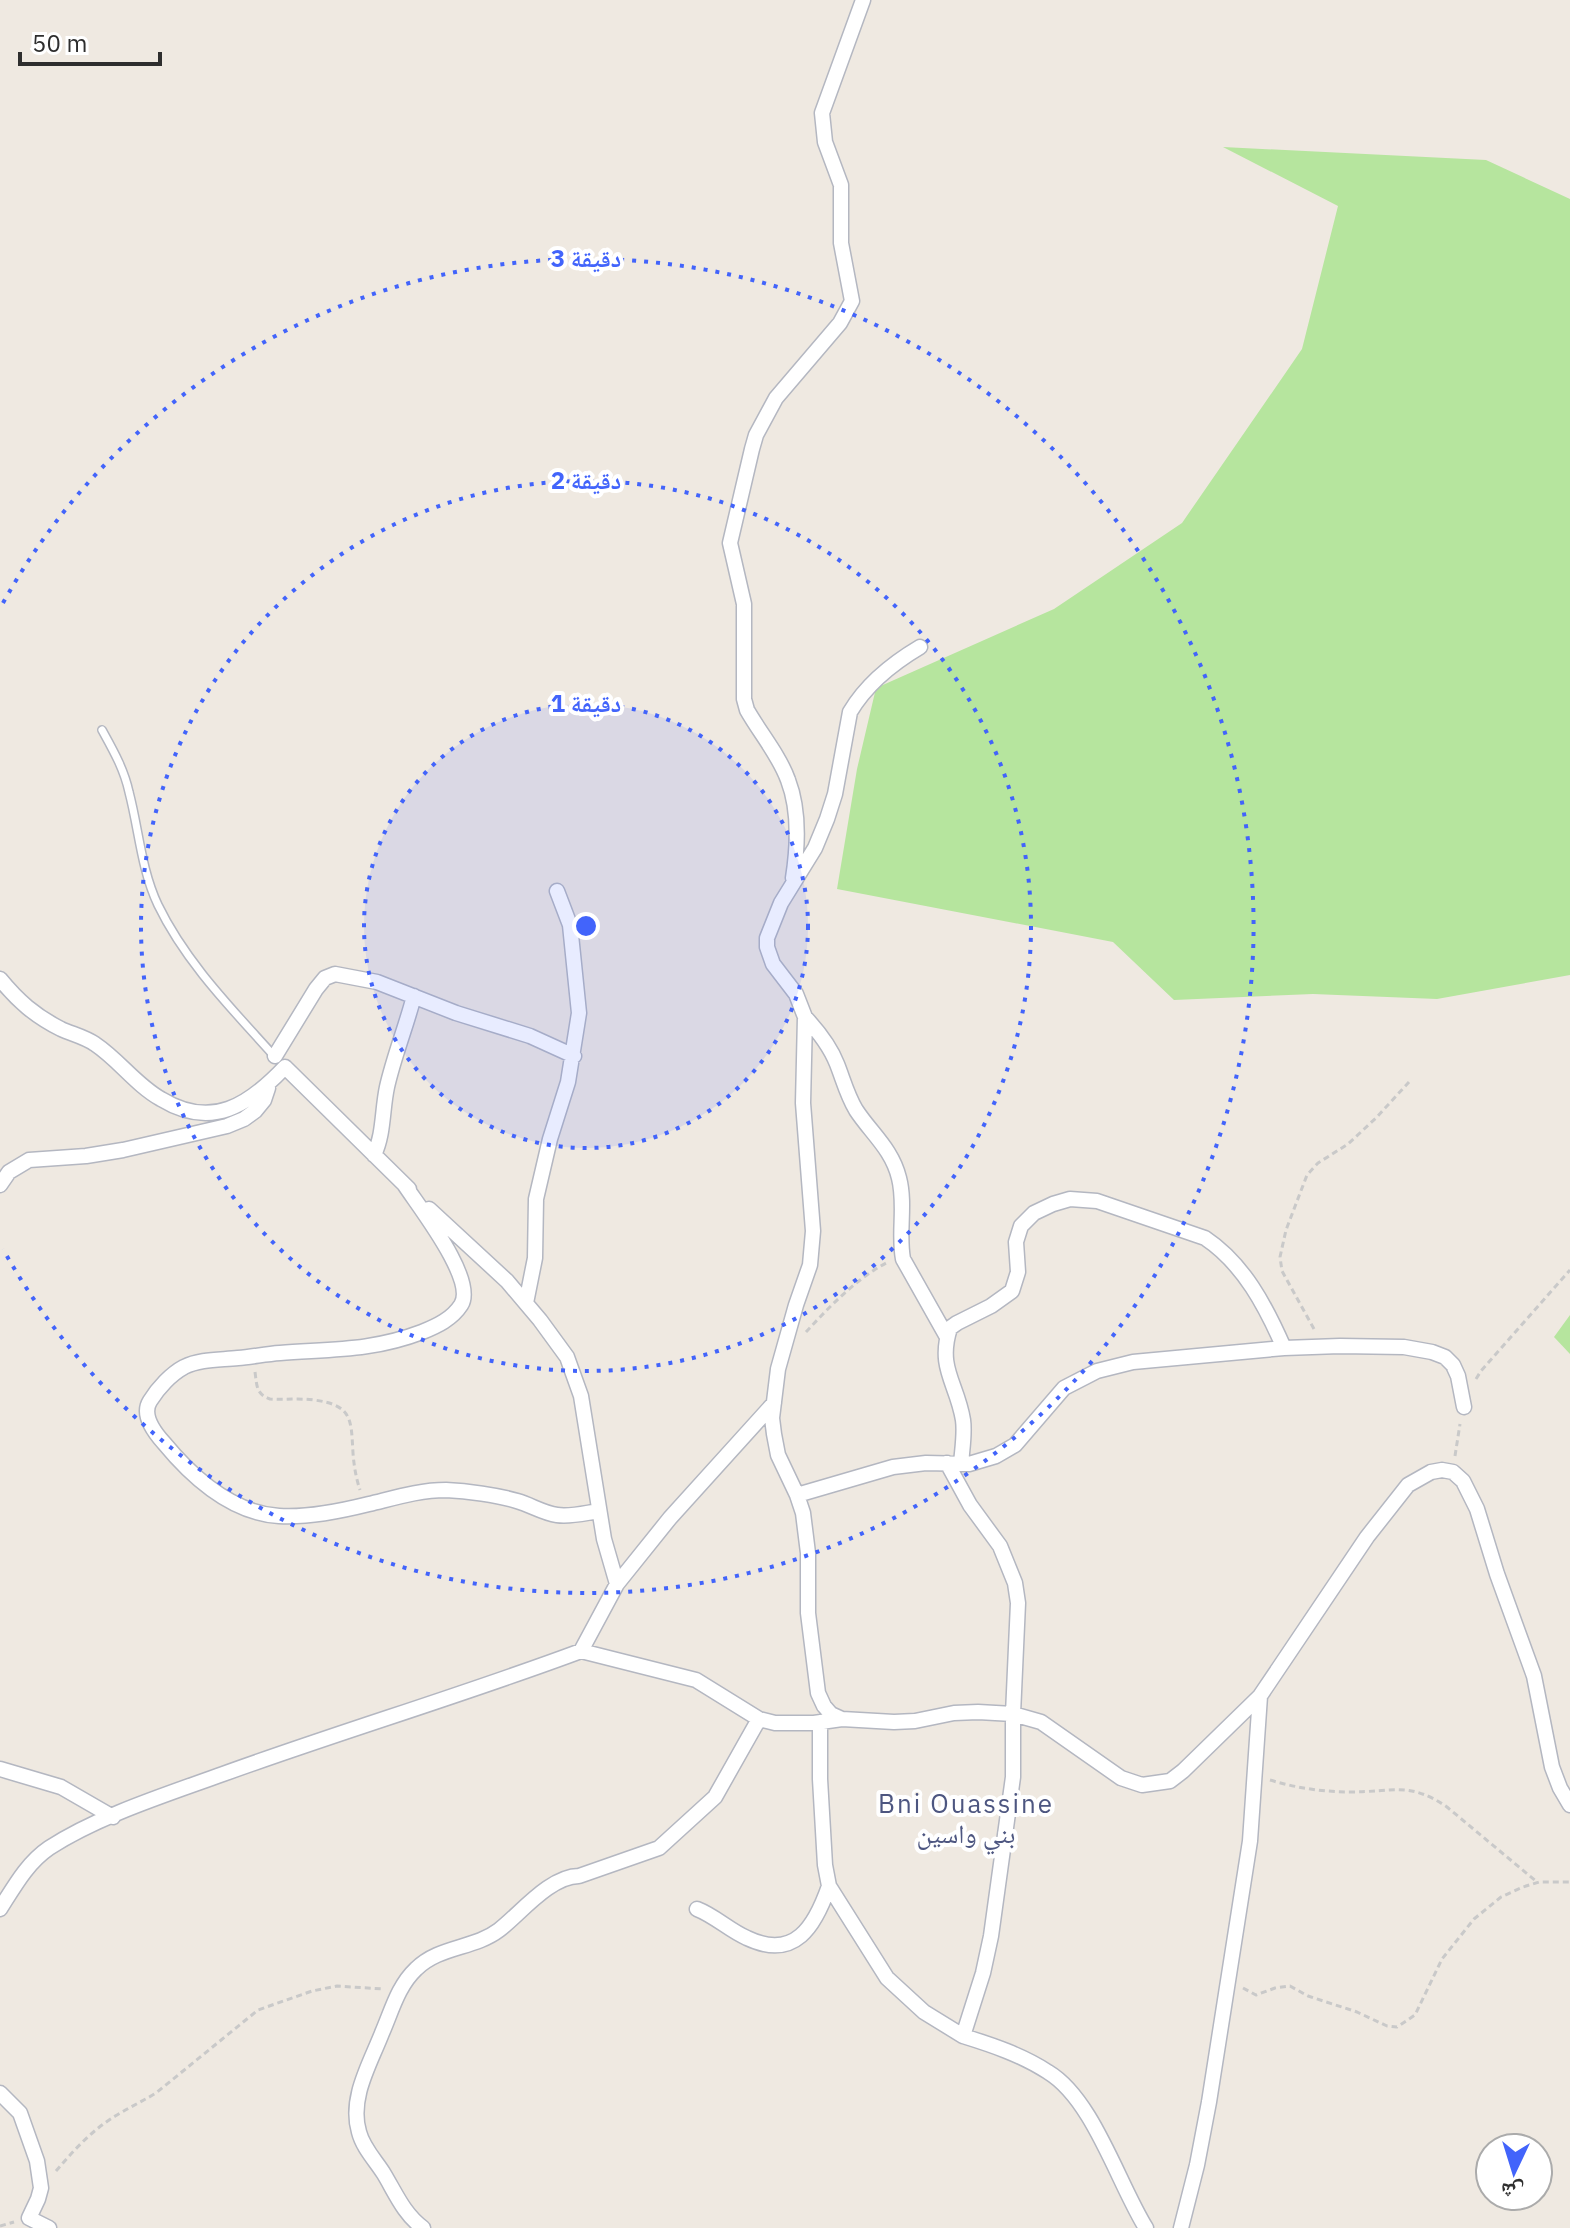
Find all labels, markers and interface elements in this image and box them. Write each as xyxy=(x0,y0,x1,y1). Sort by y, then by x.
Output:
scale bar xyxy=(20,16,160,66)
text: 50 m xyxy=(32,27,87,59)
text: 3 دقيقة xyxy=(551,242,621,274)
text: 2 دقيقة xyxy=(551,464,621,496)
text: 1 دقيقة xyxy=(551,687,621,719)
centre of rings xyxy=(572,912,600,940)
district label: Bni Ouassine بني واسين xyxy=(878,1786,1054,1855)
north arrow xyxy=(1474,2132,1554,2212)
text: ش xyxy=(1500,2177,1525,2208)

